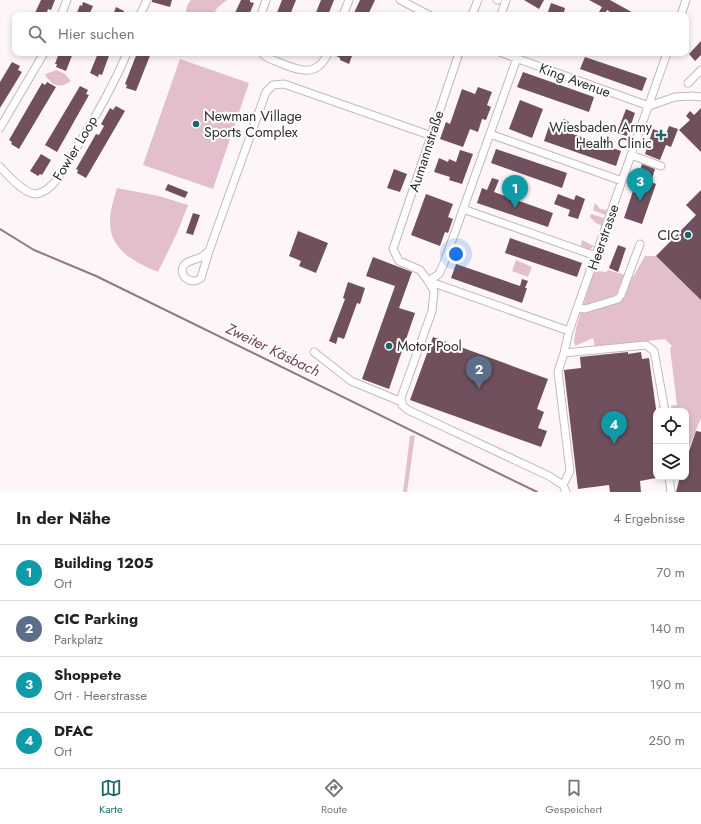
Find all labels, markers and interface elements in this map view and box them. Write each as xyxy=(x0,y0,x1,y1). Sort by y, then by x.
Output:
search box xyxy=(12,12,689,56)
icon: search xyxy=(26,23,48,45)
text: Hier suchen xyxy=(58,23,135,45)
street label: King Avenue xyxy=(536,58,614,102)
place label: Newman Village Sports Complex xyxy=(204,106,302,142)
street label: Aumannstraße xyxy=(403,108,449,194)
street label: Fowler Loop xyxy=(48,112,102,184)
place label: Wiesbaden Army Health Clinic xyxy=(549,117,653,153)
marker: Newman Village Sports Complex xyxy=(191,119,201,129)
marker: Wiesbaden Army Health Clinic xyxy=(655,129,667,141)
pin: 3 xyxy=(627,168,653,201)
pin: 1 xyxy=(502,175,528,208)
street label: Heerstrasse xyxy=(582,201,624,273)
place label: CIC xyxy=(657,225,680,245)
marker: CIC xyxy=(683,230,693,240)
your location xyxy=(446,244,466,264)
water label: Zweiter Käsbach xyxy=(221,317,324,382)
place label: Motor Pool xyxy=(397,336,462,356)
marker: Motor Pool xyxy=(384,341,394,351)
pin: 2 xyxy=(466,356,492,389)
map controls xyxy=(653,408,689,480)
button: locate xyxy=(653,408,689,444)
pin: 4 xyxy=(601,411,627,444)
button: layers xyxy=(653,444,689,480)
text: In der Nähe xyxy=(16,506,111,530)
text: 4 Ergebnisse xyxy=(613,509,685,528)
text: Building 1205 xyxy=(54,552,154,574)
text: 1 xyxy=(26,563,32,582)
text: 70 m xyxy=(656,563,685,582)
text: Ort xyxy=(54,574,72,593)
text: CIC Parking xyxy=(54,608,138,630)
text: 2 xyxy=(25,619,33,638)
text: 140 m xyxy=(650,619,685,638)
text: Parkplatz xyxy=(54,630,103,649)
text: Shoppete xyxy=(54,664,121,686)
text: 3 xyxy=(25,675,33,694)
text: 190 m xyxy=(650,675,685,694)
text: Ort · Heerstrasse xyxy=(54,686,147,705)
text: DFAC xyxy=(54,720,93,742)
text: 4 xyxy=(24,731,34,750)
text: 250 m xyxy=(648,731,685,750)
text: Ort xyxy=(54,742,72,761)
tab: Karte xyxy=(99,777,123,817)
tab: Route xyxy=(321,777,347,817)
tab: Gespeichert xyxy=(545,777,602,817)

